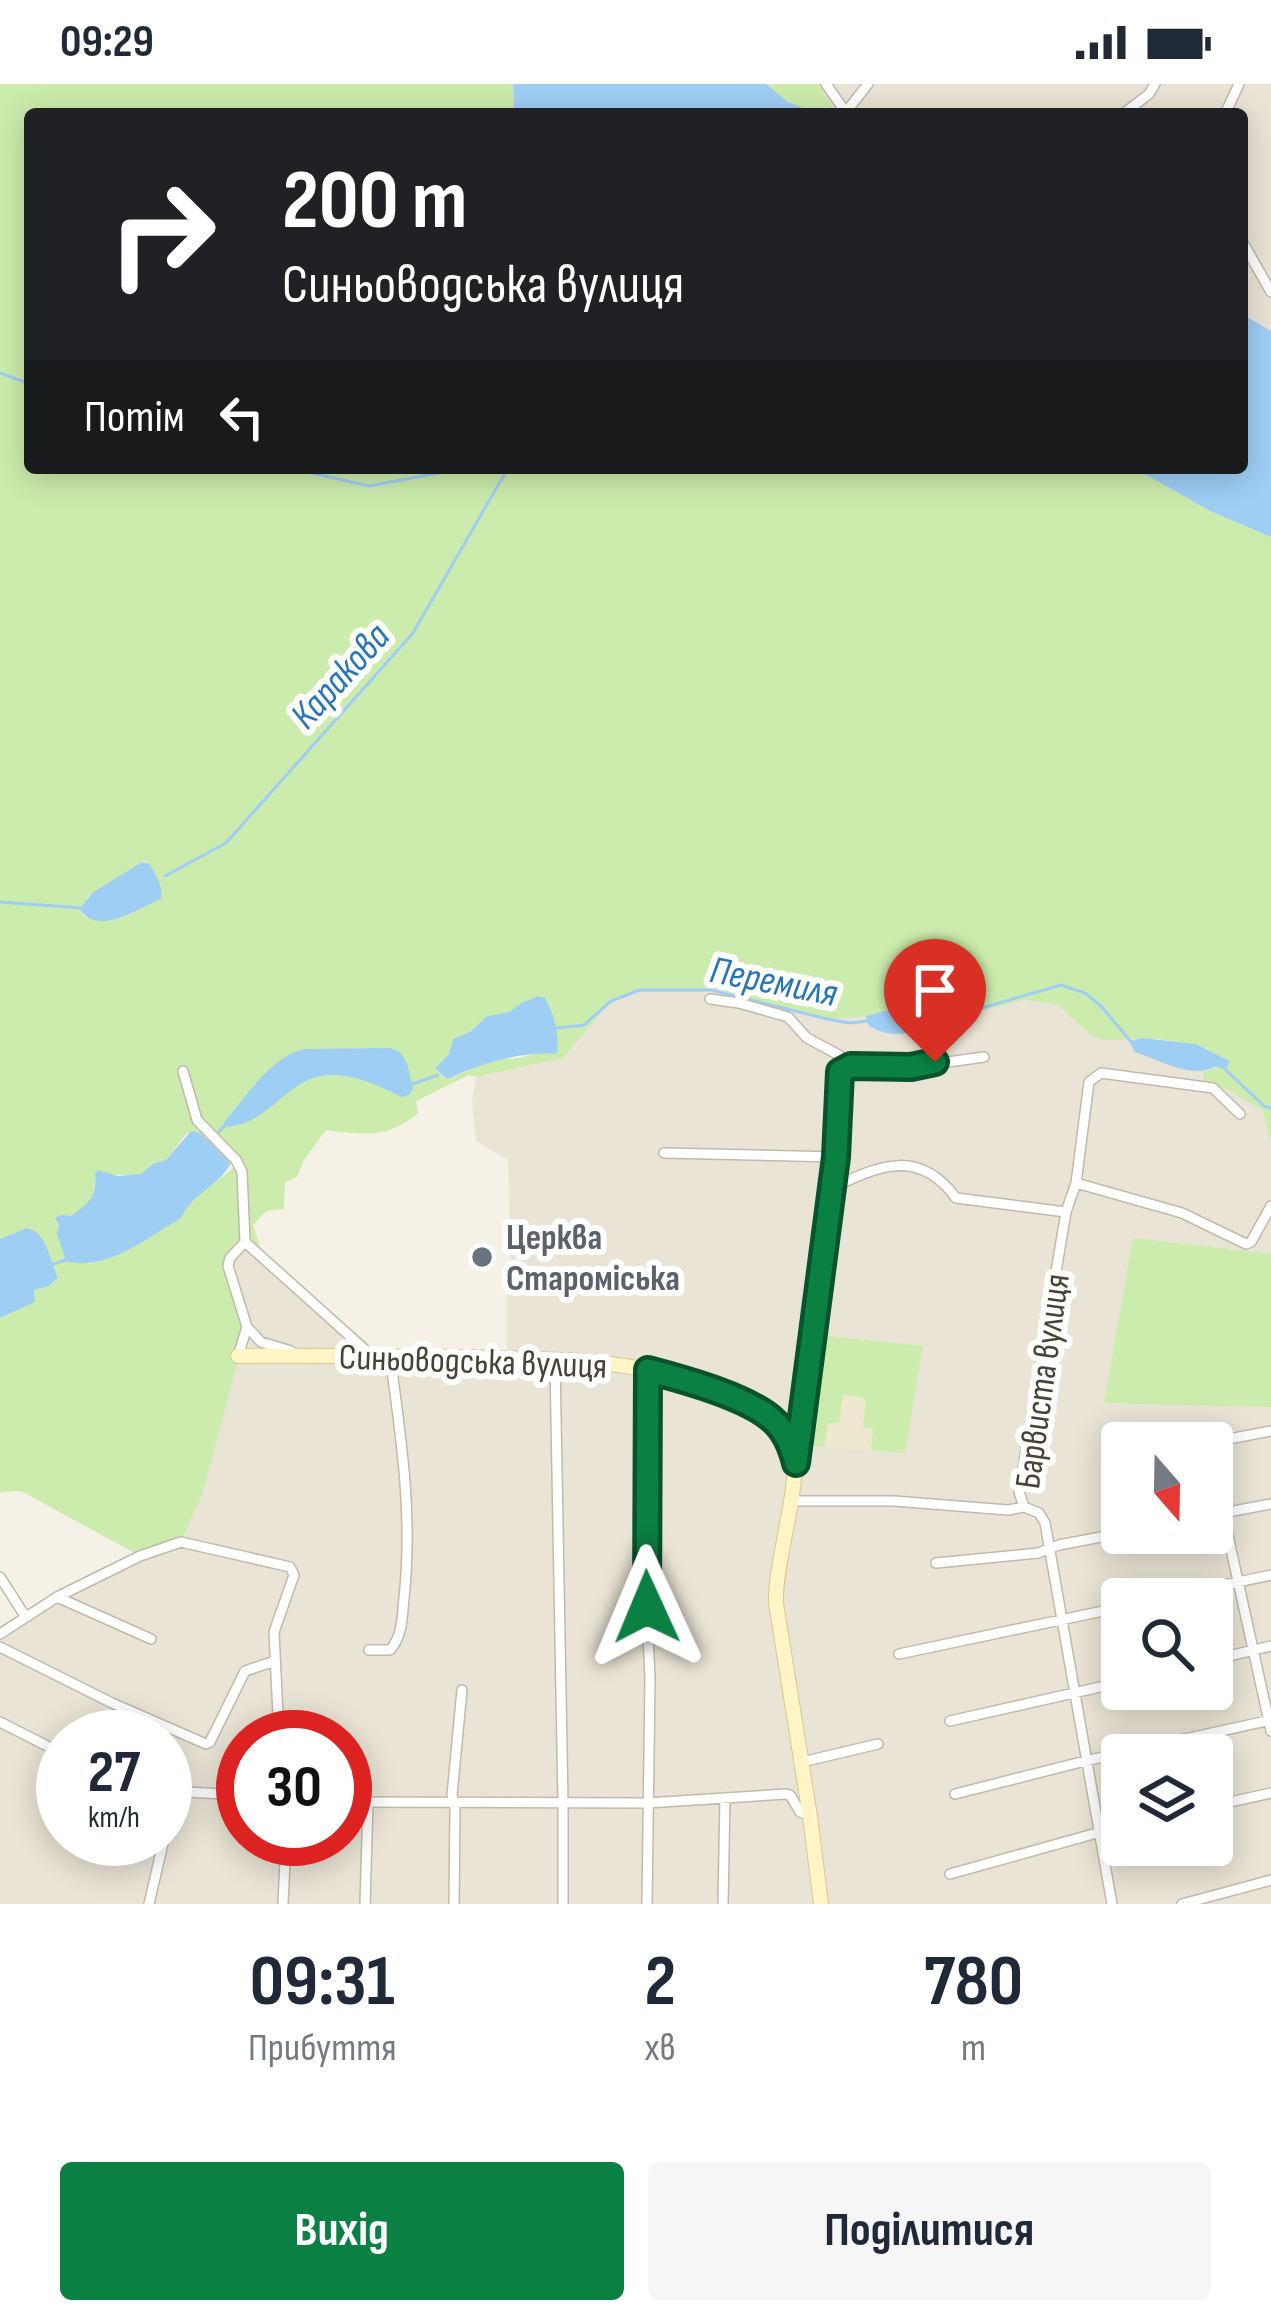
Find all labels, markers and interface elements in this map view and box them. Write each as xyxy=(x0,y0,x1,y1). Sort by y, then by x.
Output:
text: 09:29 xyxy=(60,15,154,70)
text: 200 m xyxy=(282,151,468,252)
icon: right xyxy=(84,156,240,312)
text: Синьоводська вулиця xyxy=(282,253,684,318)
icon: left xyxy=(209,384,275,450)
text: Потім xyxy=(84,390,185,445)
water label: Каракова xyxy=(281,614,401,739)
pin xyxy=(884,939,986,1062)
water label: Перемиля xyxy=(706,947,841,1018)
icon: arrive xyxy=(902,957,968,1023)
place label: Церква Староміська xyxy=(506,1217,680,1301)
marker: Церква Староміська xyxy=(469,1244,495,1270)
street label: Барвиста вулиця xyxy=(1007,1271,1080,1492)
street label: Синьоводська вулиця xyxy=(338,1336,608,1389)
north arrow xyxy=(1101,1422,1233,1554)
map controls xyxy=(1101,1422,1233,1866)
position arrow xyxy=(584,1544,710,1670)
button: search xyxy=(1101,1578,1233,1710)
speed limit sign: 30 xyxy=(216,1710,372,1866)
button: layers xyxy=(1101,1734,1233,1866)
text: 27 xyxy=(88,1737,140,1809)
text: km/h xyxy=(88,1800,140,1836)
text: 09:31 xyxy=(250,1939,395,2026)
text: 2 xyxy=(644,1939,676,2026)
text: 780 xyxy=(924,1939,1023,2026)
text: Прибуття xyxy=(248,2025,397,2072)
text: хв xyxy=(645,2025,676,2072)
text: m xyxy=(961,2025,986,2072)
button: Вихід xyxy=(60,2162,624,2300)
button: Поділитися xyxy=(648,2162,1211,2300)

